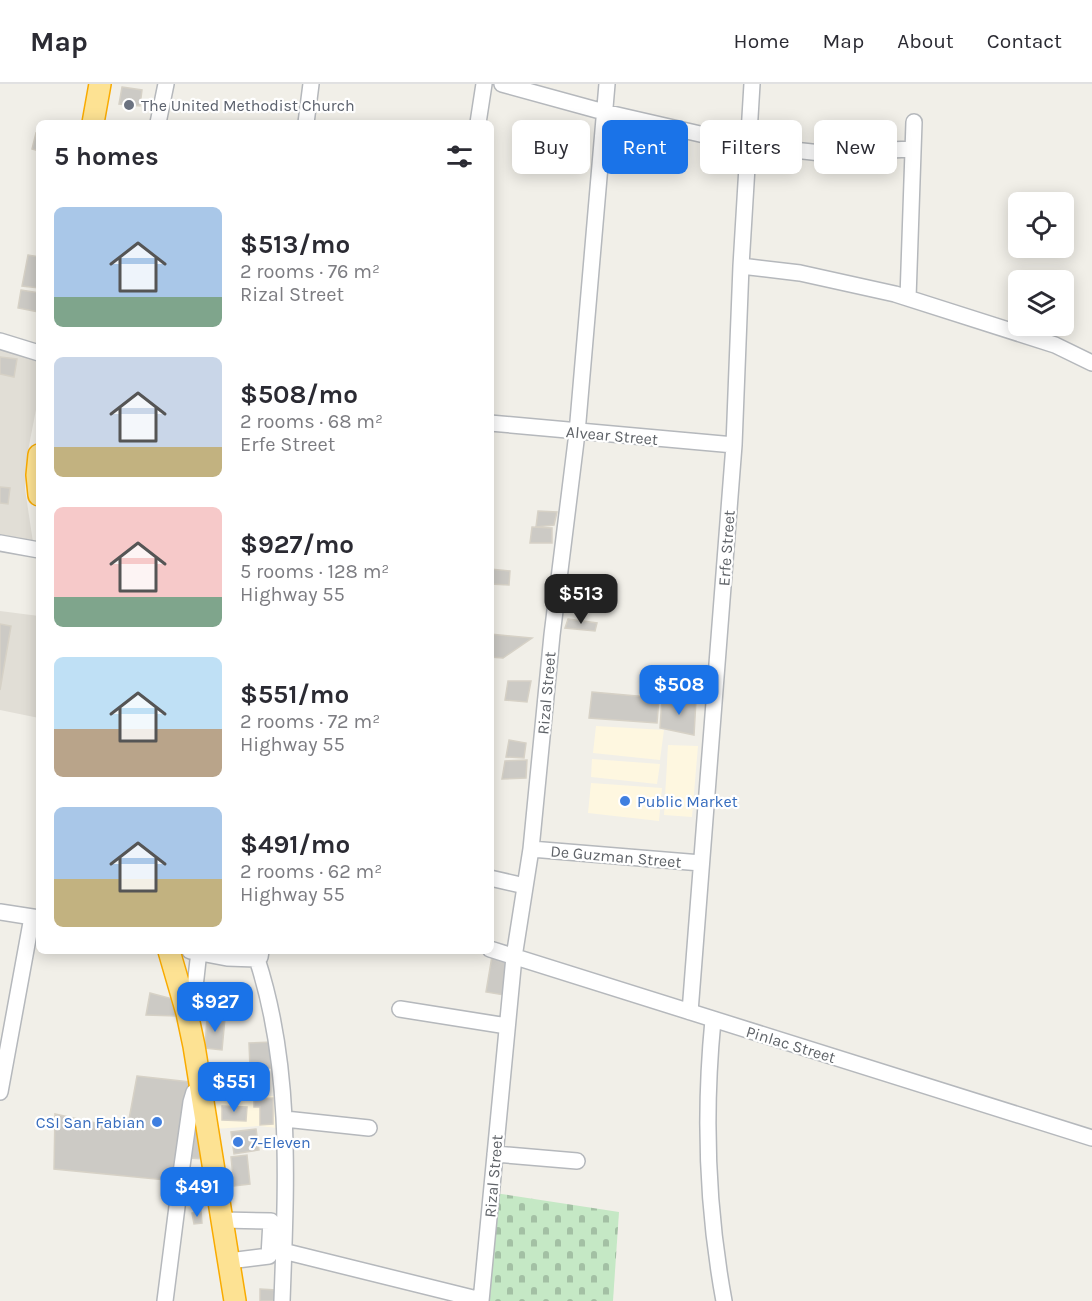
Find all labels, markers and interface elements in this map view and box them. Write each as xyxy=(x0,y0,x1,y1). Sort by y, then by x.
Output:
text: Map xyxy=(30,25,88,58)
text: Home xyxy=(734,29,790,53)
text: Map xyxy=(823,29,864,53)
text: About xyxy=(897,29,954,53)
text: Contact xyxy=(987,29,1062,53)
place label: The United Methodist Church xyxy=(141,96,355,115)
marker: The United Methodist Church xyxy=(122,98,136,112)
chip: Buy xyxy=(512,120,590,174)
chip: Rent xyxy=(602,120,688,174)
chip: Filters xyxy=(700,120,802,174)
chip: New xyxy=(814,120,897,174)
icon: filters xyxy=(443,140,476,173)
text: 5 homes xyxy=(54,141,159,172)
map controls xyxy=(1008,192,1074,336)
button: locate xyxy=(1008,192,1074,258)
text: $513/mo xyxy=(240,229,350,260)
icon: home xyxy=(102,231,174,303)
text: 2 rooms · 76 m² xyxy=(240,260,380,283)
button: layers xyxy=(1008,270,1074,336)
text: Rizal Street xyxy=(240,283,344,306)
text: $508/mo xyxy=(240,379,358,410)
icon: home xyxy=(102,381,174,453)
text: 2 rooms · 68 m² xyxy=(240,410,383,433)
street label: Alvear Street xyxy=(565,422,659,449)
text: Erfe Street xyxy=(240,433,335,456)
street label: Erfe Street xyxy=(714,509,739,587)
text: $927/mo xyxy=(240,529,354,560)
icon: home xyxy=(102,531,174,603)
text: 5 rooms · 128 m² xyxy=(240,560,389,583)
pin: $513 xyxy=(545,574,617,625)
text: $513 xyxy=(559,582,604,605)
text: Highway 55 xyxy=(240,583,345,606)
street label: Rizal Street xyxy=(533,651,560,735)
pin: $508 xyxy=(643,665,715,716)
text: $508 xyxy=(654,673,705,696)
text: $551/mo xyxy=(240,679,349,710)
icon: home xyxy=(102,681,174,753)
text: 2 rooms · 72 m² xyxy=(240,710,380,733)
text: Highway 55 xyxy=(240,733,345,756)
place label: Public Market xyxy=(637,792,738,811)
marker: Public Market xyxy=(618,794,632,808)
text: $491/mo xyxy=(240,829,350,860)
icon: home xyxy=(102,831,174,903)
street label: De Guzman Street xyxy=(550,841,682,872)
text: 2 rooms · 62 m² xyxy=(240,860,382,883)
text: Highway 55 xyxy=(240,883,345,906)
pin: $927 xyxy=(179,982,251,1033)
text: $927 xyxy=(191,990,239,1013)
street label: Pinlac Street xyxy=(744,1022,838,1067)
pin: $551 xyxy=(198,1062,270,1113)
text: $551 xyxy=(212,1070,256,1093)
place label: CSI San Fabian xyxy=(36,1113,145,1132)
marker: CSI San Fabian xyxy=(150,1115,164,1129)
place label: 7-Eleven xyxy=(250,1133,311,1152)
street label: Rizal Street xyxy=(480,1134,507,1218)
marker: 7-Eleven xyxy=(231,1135,245,1149)
pin: $491 xyxy=(161,1167,233,1218)
text: $491 xyxy=(174,1175,220,1198)

